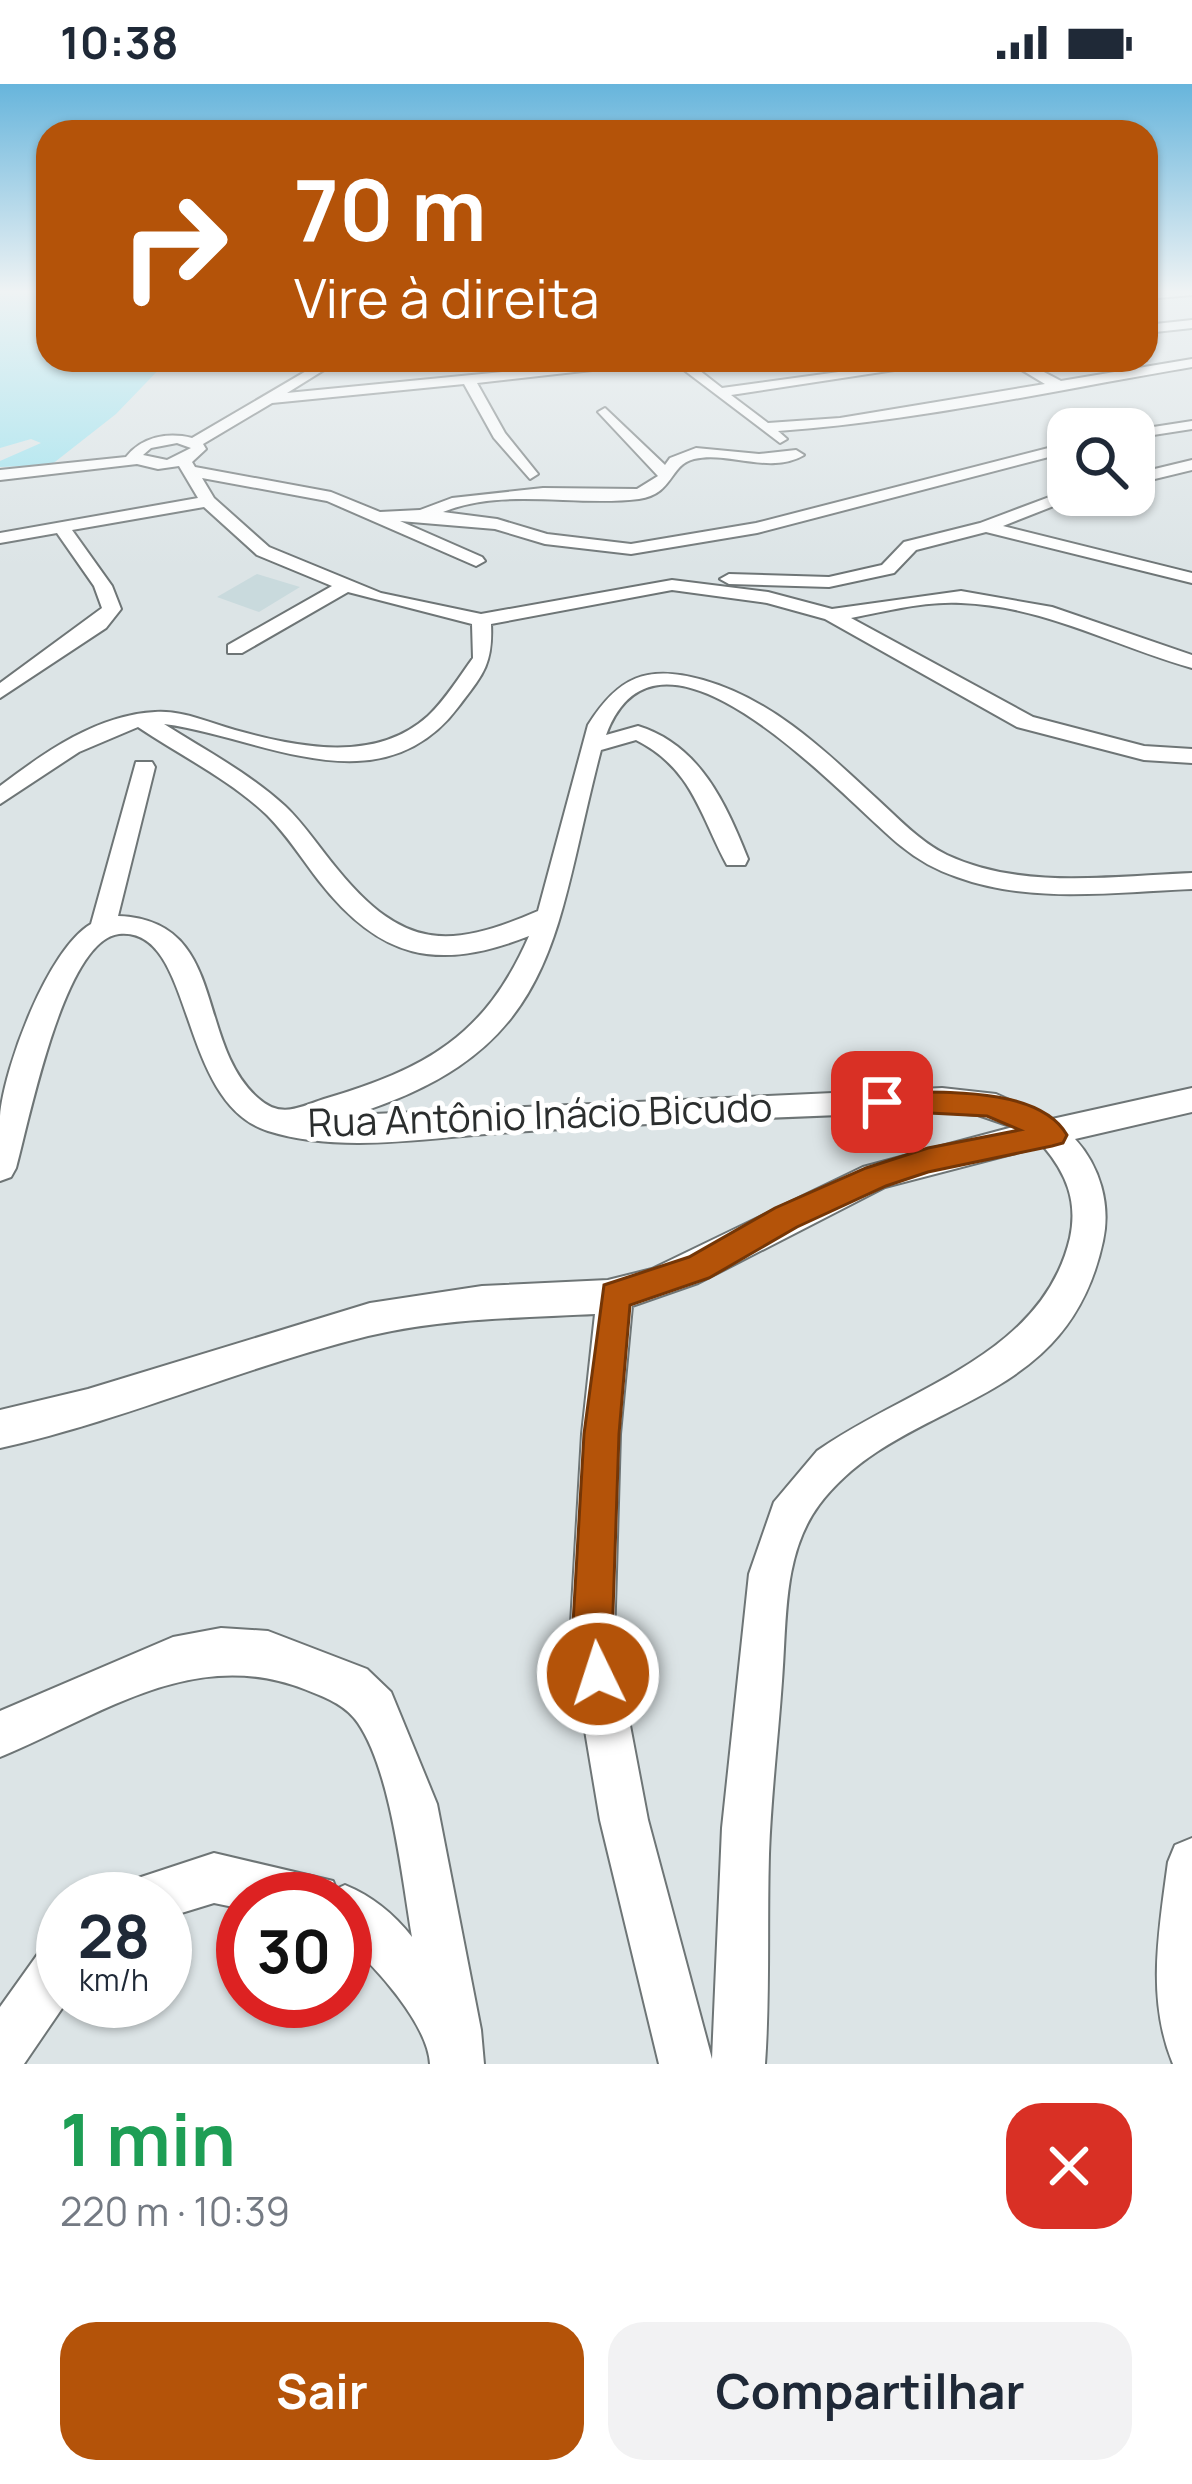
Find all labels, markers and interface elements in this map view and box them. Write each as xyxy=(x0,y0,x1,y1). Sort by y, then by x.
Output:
text: 10:38 xyxy=(60,11,178,73)
text: 70 m xyxy=(294,151,486,266)
icon: right xyxy=(96,168,252,324)
text: Vire à direita xyxy=(294,260,600,334)
map controls xyxy=(1047,408,1155,516)
button: search xyxy=(1047,408,1155,516)
pin xyxy=(831,1051,933,1153)
icon: arrive xyxy=(849,1069,915,1135)
street label: Rua Antônio Inácio Bicudo xyxy=(307,1079,773,1149)
position arrow xyxy=(535,1611,661,1737)
speed limit sign: 30 xyxy=(216,1872,372,2028)
text: 28 xyxy=(78,1894,150,1976)
text: km/h xyxy=(79,1959,149,2000)
text: 1 min xyxy=(60,2089,236,2188)
button: close xyxy=(1006,2103,1132,2229)
text: 220 m · 10:39 xyxy=(60,2184,290,2238)
button: Sair xyxy=(60,2322,584,2460)
button: Compartilhar xyxy=(608,2322,1132,2460)

